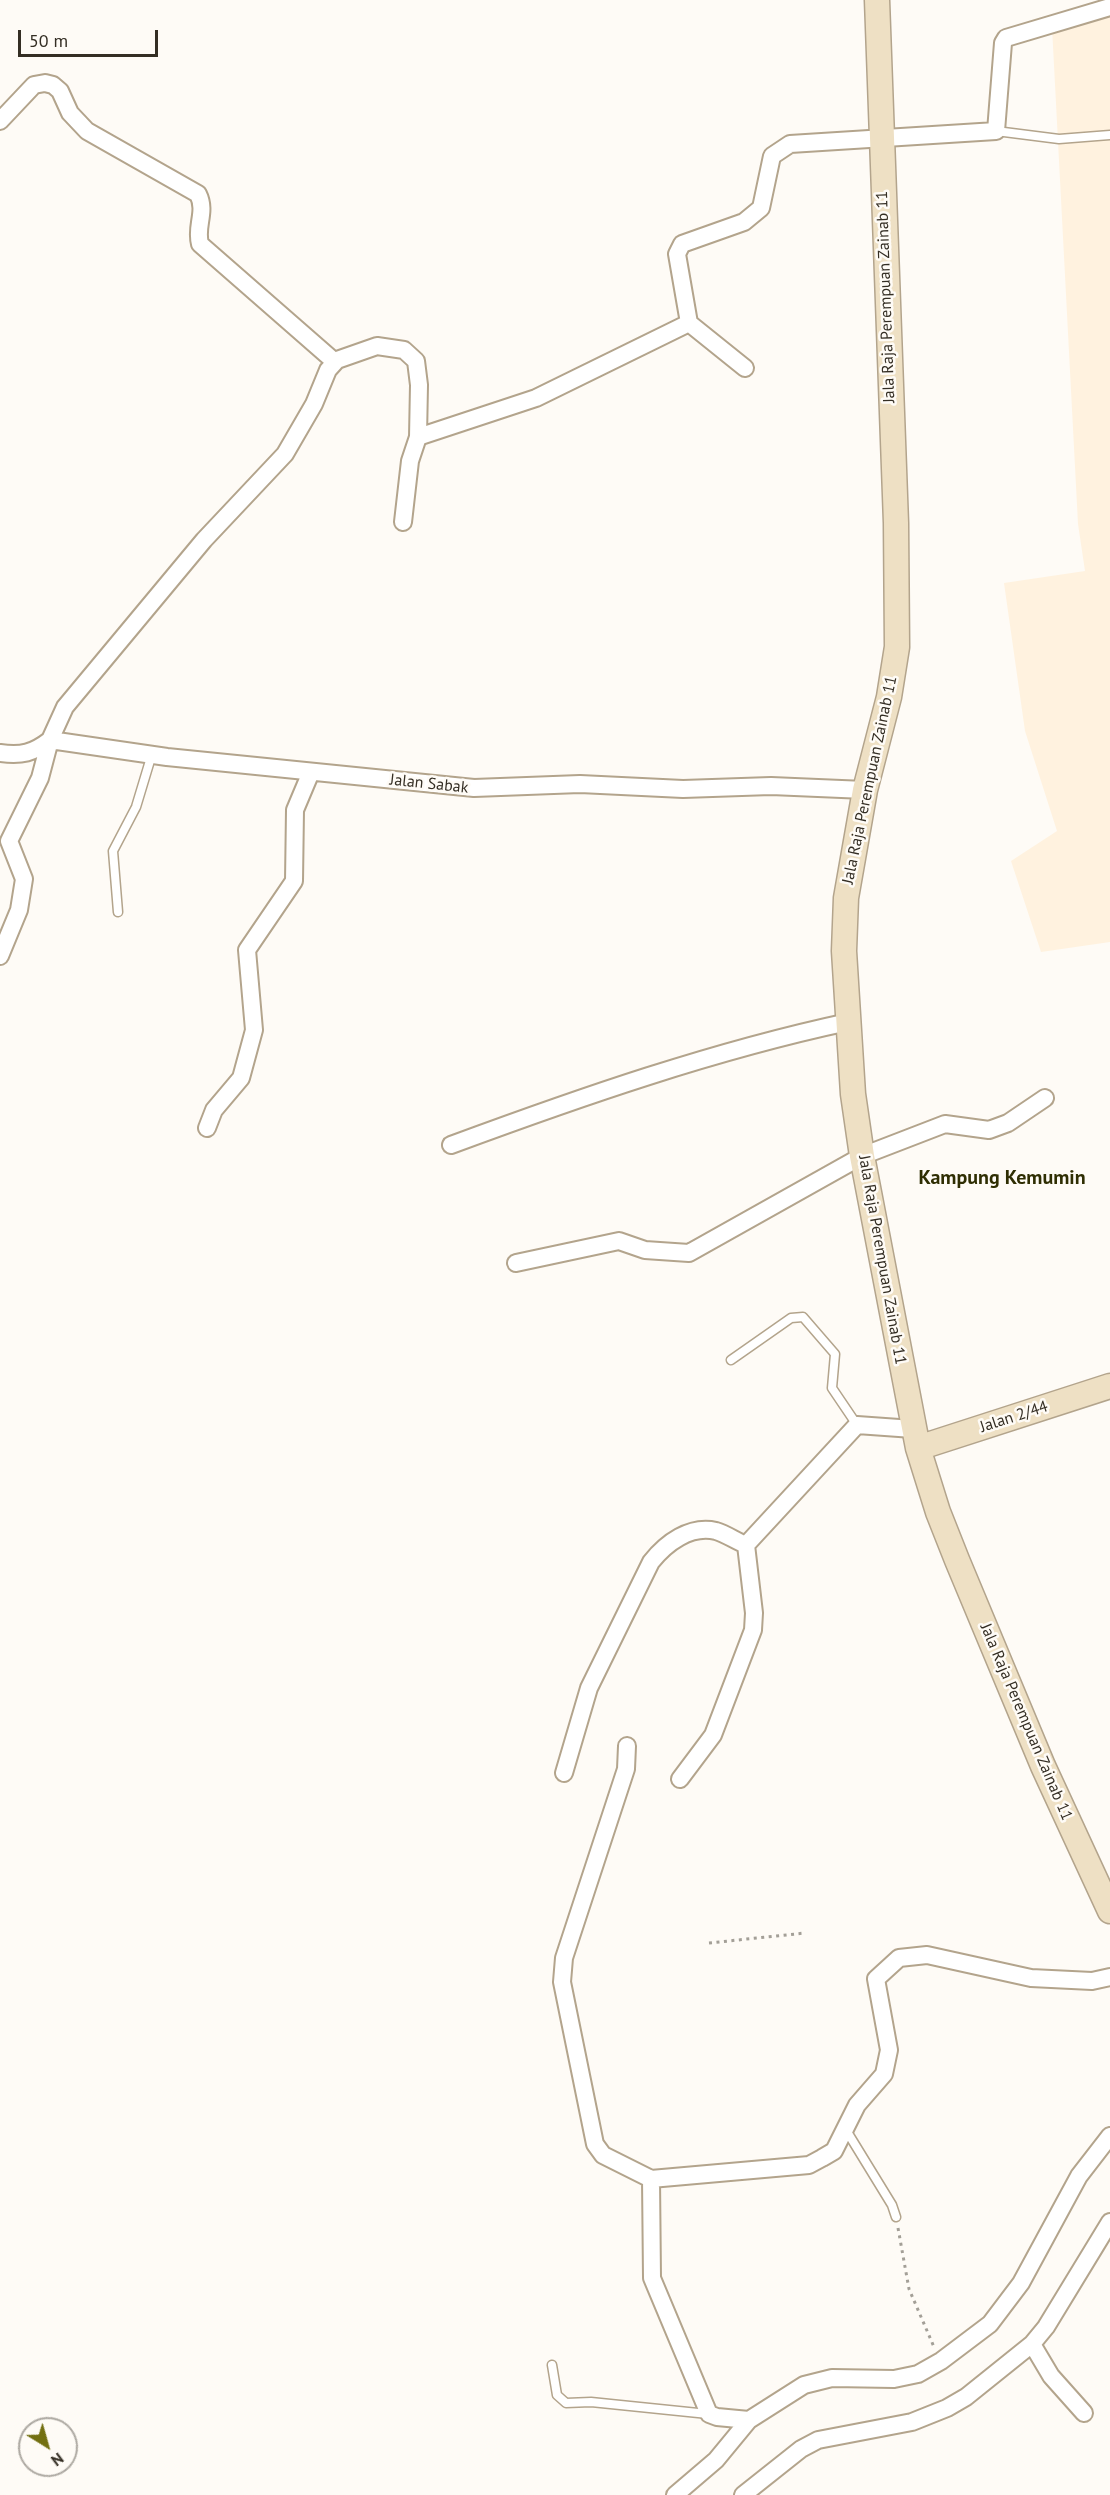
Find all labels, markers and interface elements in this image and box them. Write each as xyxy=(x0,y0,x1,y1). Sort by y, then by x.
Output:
scale bar xyxy=(21,18,160,56)
text: 50 m xyxy=(29,29,68,52)
street label: Jala Raja Perempuan Zainab 11 xyxy=(873,191,899,403)
street label: Jala Raja Perempuan Zainab 11 xyxy=(839,674,901,886)
street label: Jalan Sabak xyxy=(389,770,469,798)
street label: Jala Raja Perempuan Zainab 11 xyxy=(854,1154,910,1366)
district label: Kampung Kemumin xyxy=(918,1166,1086,1190)
street label: Jalan 2/44 xyxy=(978,1397,1050,1437)
street label: Jala Raja Perempuan Zainab 11 xyxy=(976,1621,1076,1823)
north arrow xyxy=(18,2417,78,2477)
text: N xyxy=(47,2449,68,2471)

